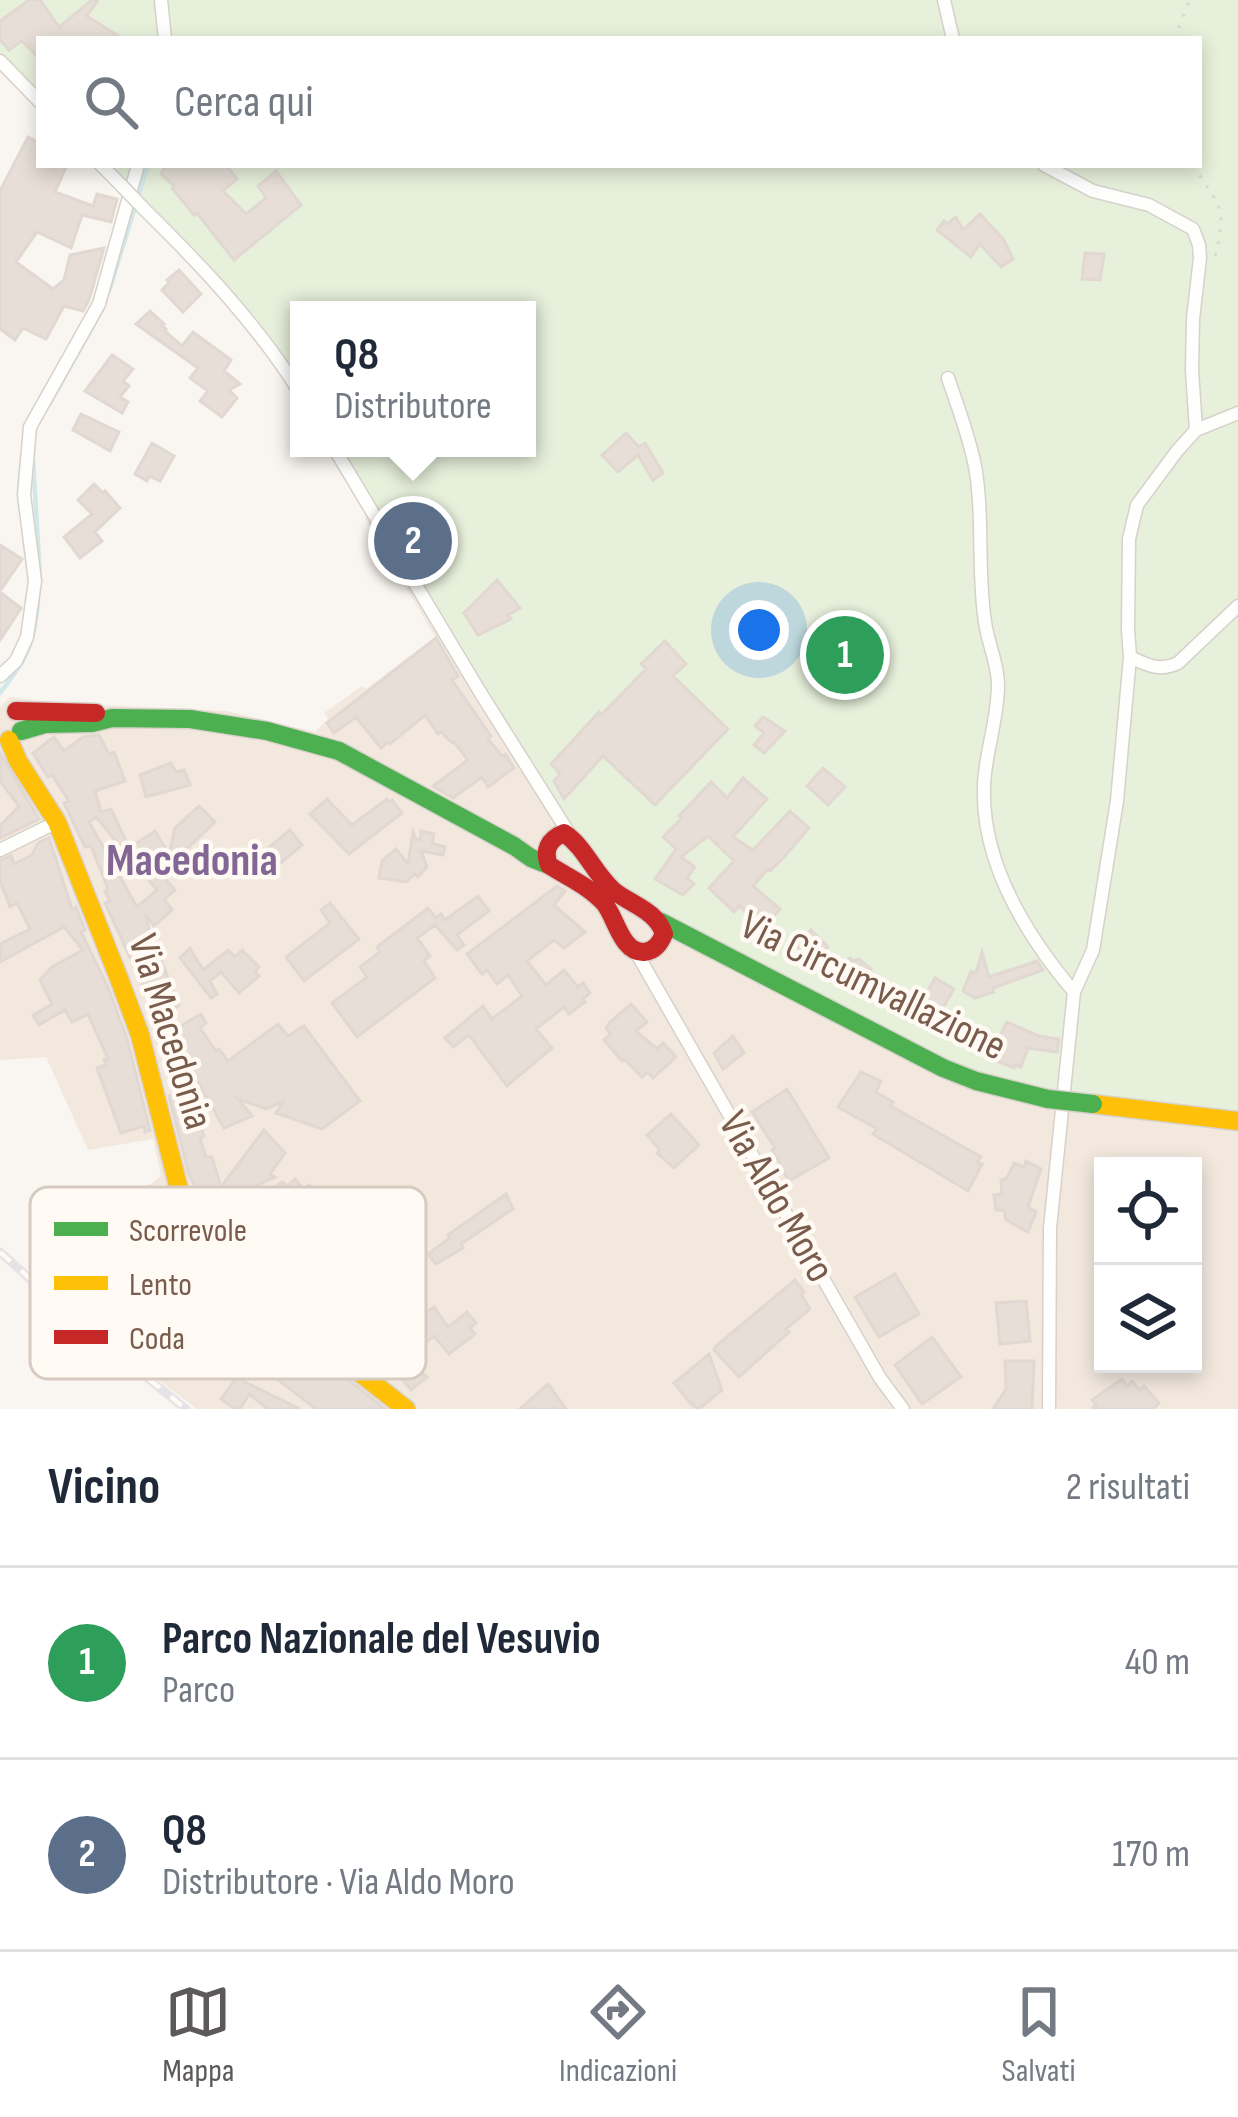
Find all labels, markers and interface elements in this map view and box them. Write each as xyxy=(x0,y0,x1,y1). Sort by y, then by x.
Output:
search box xyxy=(36,36,1202,168)
icon: search xyxy=(78,69,144,135)
text: Cerca qui xyxy=(174,75,314,130)
popup xyxy=(290,301,536,457)
text: Q8 xyxy=(334,328,379,383)
text: Distributore xyxy=(334,383,492,430)
pin: 2 xyxy=(374,496,452,586)
your location xyxy=(729,600,789,660)
pin: 1 xyxy=(806,610,884,700)
district label: Macedonia xyxy=(106,834,278,889)
street label: Via Circumvallazione xyxy=(732,900,1014,1072)
street label: Via Macedonia xyxy=(116,928,224,1136)
street label: Via Aldo Moro xyxy=(707,1103,845,1291)
map controls xyxy=(1094,1157,1202,1373)
button: locate xyxy=(1094,1157,1202,1265)
legend xyxy=(30,1187,426,1379)
text: Scorrevole xyxy=(129,1211,247,1251)
text: Lento xyxy=(129,1265,192,1305)
button: layers xyxy=(1094,1265,1202,1373)
text: Coda xyxy=(129,1319,185,1359)
text: Vicino xyxy=(48,1457,160,1518)
text: 2 risultati xyxy=(1066,1464,1190,1511)
text: Parco Nazionale del Vesuvio xyxy=(162,1612,601,1667)
text: 1 xyxy=(79,1639,95,1686)
text: 40 m xyxy=(1125,1639,1190,1686)
text: Parco xyxy=(162,1667,235,1714)
text: Q8 xyxy=(162,1804,207,1859)
text: 2 xyxy=(78,1831,96,1878)
text: 170 m xyxy=(1112,1831,1190,1878)
text: Distributore · Via Aldo Moro xyxy=(162,1859,515,1906)
tab: Mappa xyxy=(162,1979,235,2091)
tab: Indicazioni xyxy=(559,1979,677,2091)
tab: Salvati xyxy=(1002,1979,1076,2091)

